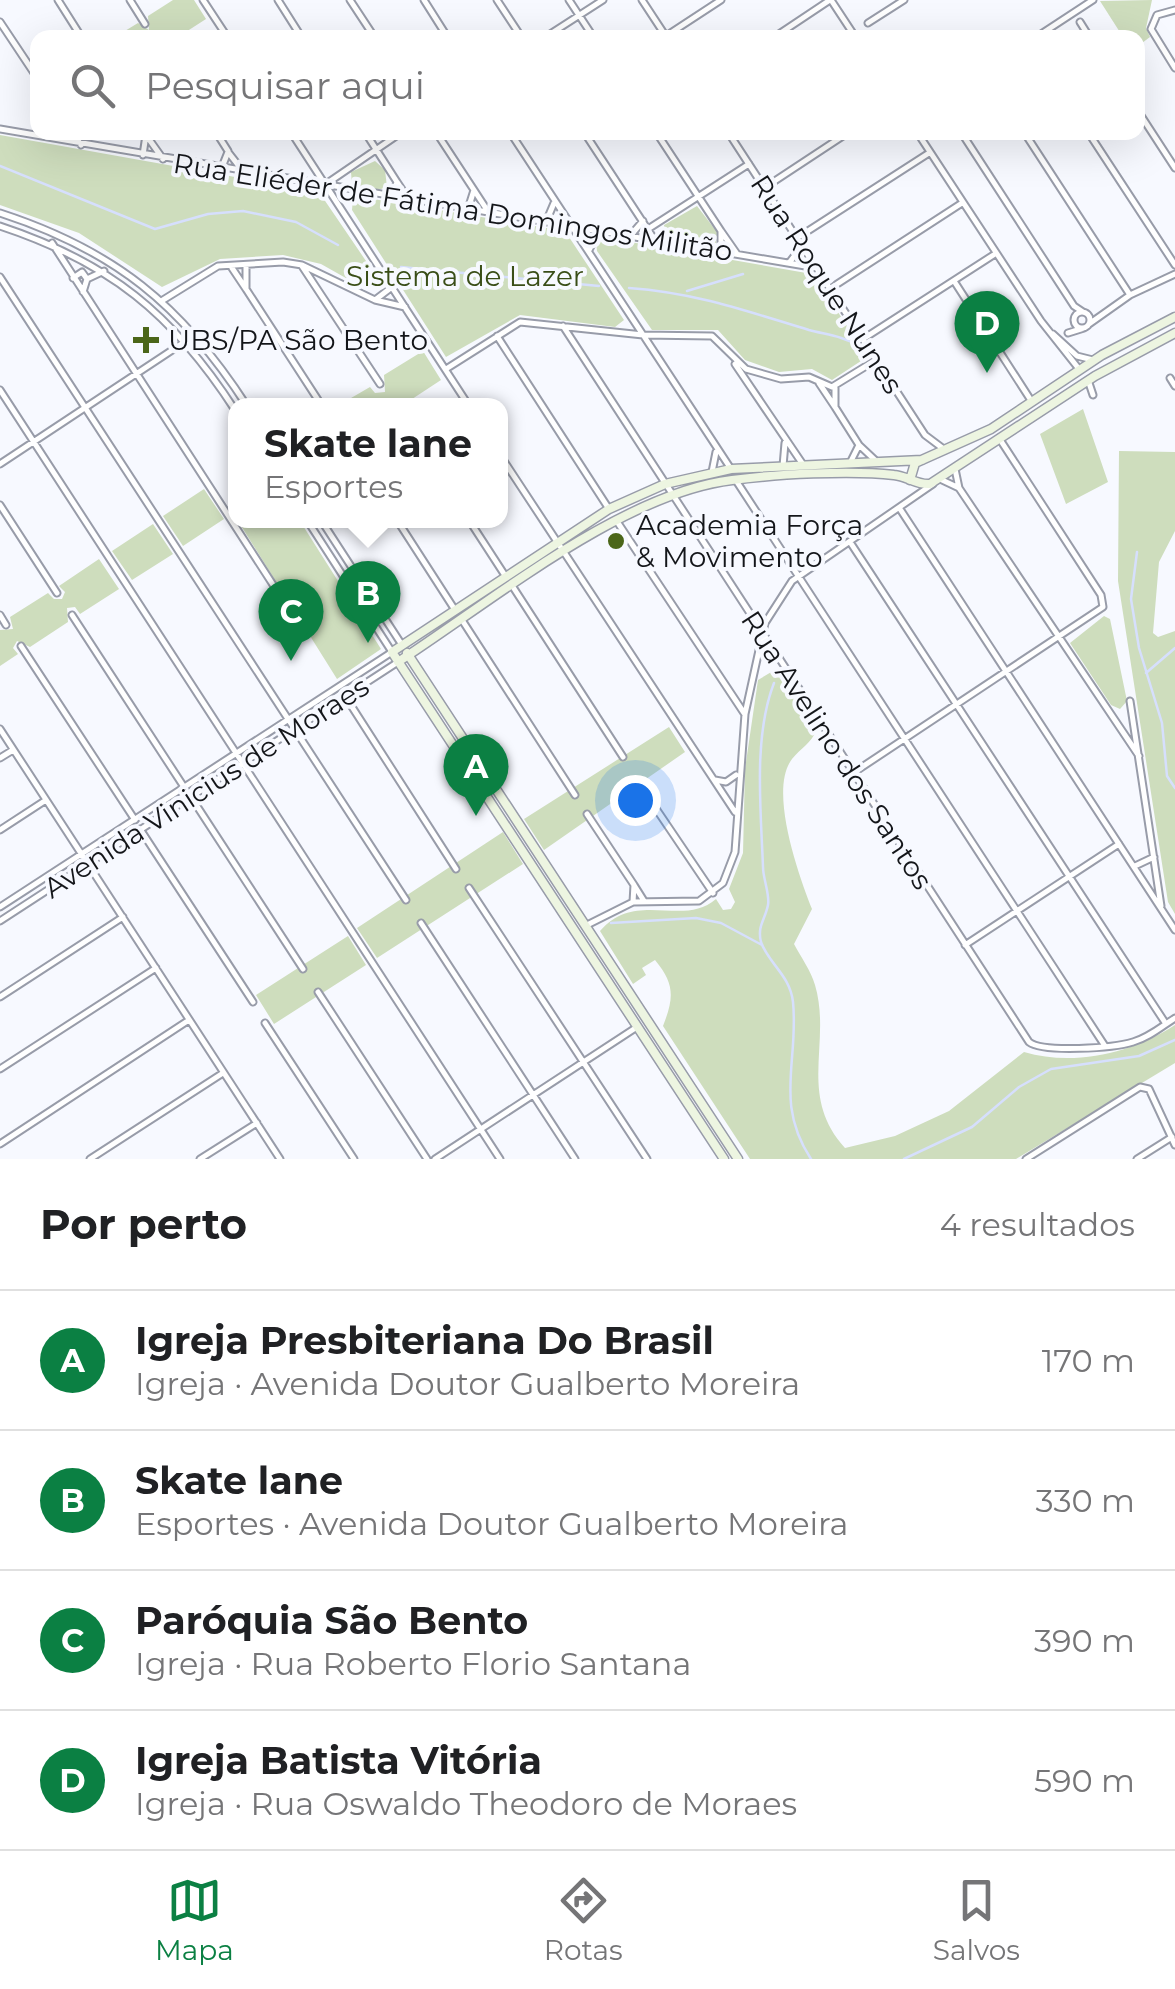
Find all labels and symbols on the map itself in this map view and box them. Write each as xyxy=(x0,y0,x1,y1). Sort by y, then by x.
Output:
street label: Rua Eliéder de Fátima Domingos Militão xyxy=(171,146,735,268)
street label: Rua Roque Nunes xyxy=(744,168,910,400)
park label: Sistema de Lazer xyxy=(346,259,584,293)
pin: D xyxy=(954,290,1020,373)
place label: UBS/PA São Bento xyxy=(168,323,428,357)
marker: UBS/PA São Bento xyxy=(133,327,159,353)
place label: Academia Força & Movimento xyxy=(636,508,863,574)
marker: Academia Força & Movimento xyxy=(605,530,627,552)
pin: B xyxy=(336,560,400,643)
pin: C xyxy=(258,578,324,661)
street label: Rua Avelino dos Santos xyxy=(734,604,940,896)
street label: Avenida Vinicius de Moraes xyxy=(37,669,375,905)
pin: A xyxy=(444,734,508,816)
your location xyxy=(610,775,661,826)

